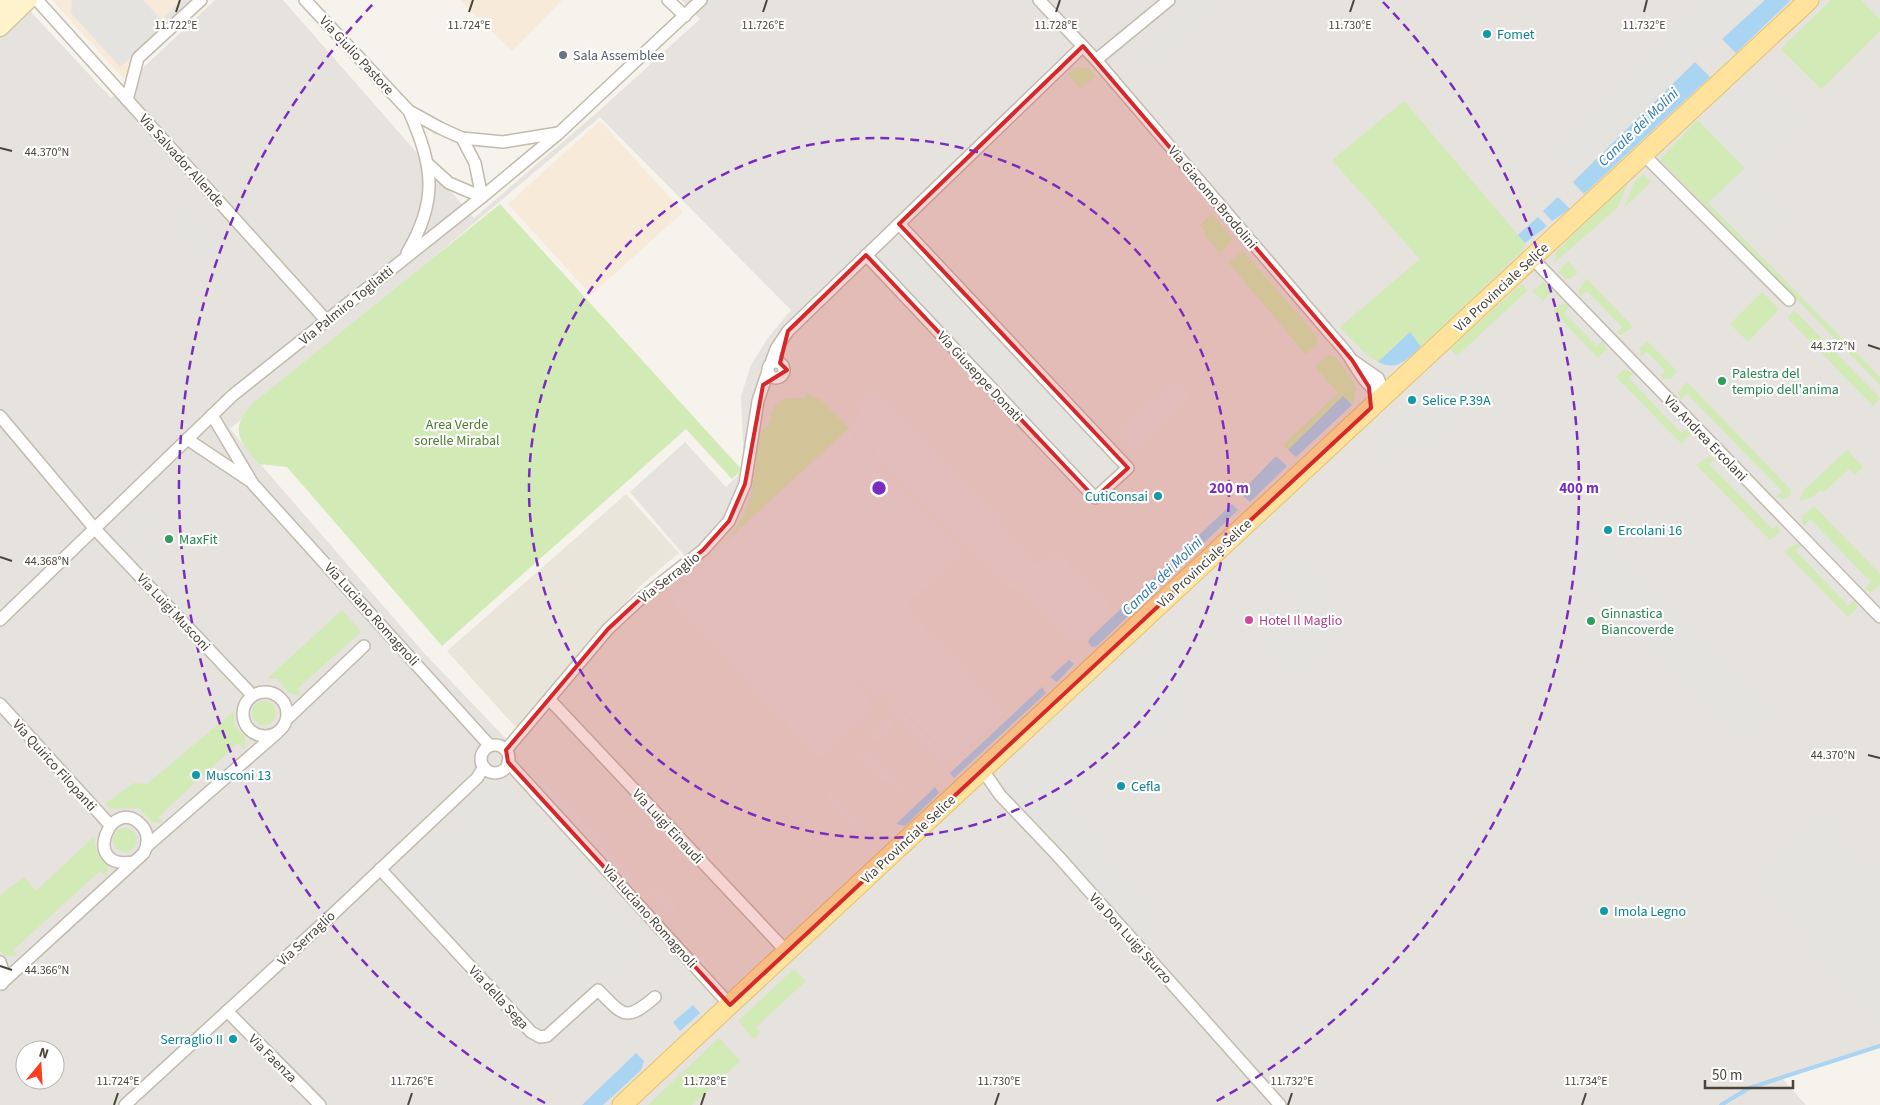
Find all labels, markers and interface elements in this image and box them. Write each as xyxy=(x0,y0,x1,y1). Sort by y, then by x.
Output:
street label: Via Giulio Pastore xyxy=(314,12,398,100)
text: 11.722°E xyxy=(154,17,198,34)
text: 11.724°E xyxy=(447,17,491,34)
text: 11.726°E xyxy=(741,17,785,34)
text: 11.728°E xyxy=(1034,17,1078,34)
text: 11.730°E xyxy=(1328,17,1372,34)
text: 11.732°E xyxy=(1622,17,1666,34)
place label: Fomet xyxy=(1497,25,1535,45)
marker: Fomet xyxy=(1481,28,1493,40)
place label: Sala Assemblee xyxy=(573,46,664,66)
marker: Sala Assemblee xyxy=(557,49,569,61)
water label: Canale dei Molini xyxy=(1593,83,1684,171)
street label: Via Salvador Allende xyxy=(134,110,229,212)
street label: Via Giacomo Brodolini xyxy=(1163,142,1261,254)
text: 44.370°N xyxy=(25,144,69,161)
street label: Via Provinciale Selice xyxy=(1450,238,1554,337)
street label: Via Palmiro Togliatti xyxy=(295,261,398,350)
street label: Via Giuseppe Donati xyxy=(932,327,1027,426)
text: 44.372°N xyxy=(1811,338,1855,355)
place label: Palestra del tempio dell'anima xyxy=(1732,364,1839,400)
marker: Palestra del tempio dell'anima xyxy=(1716,375,1728,387)
place label: Selice P.39A xyxy=(1422,391,1491,411)
street label: Via Andrea Ercolani xyxy=(1659,391,1752,486)
marker: Selice P.39A xyxy=(1406,394,1418,406)
park label: Area Verde sorelle Mirabal xyxy=(414,415,500,451)
text: 200 m xyxy=(1209,478,1249,499)
text: 400 m xyxy=(1559,478,1599,499)
centre of rings xyxy=(870,479,888,497)
place label: CutiConsai xyxy=(1085,487,1148,507)
marker: CutiConsai xyxy=(1152,490,1164,502)
street label: Via Provinciale Selice xyxy=(1153,514,1257,613)
place label: Ercolani 16 xyxy=(1618,521,1682,541)
marker: Ercolani 16 xyxy=(1602,524,1614,536)
place label: MaxFit xyxy=(179,530,218,550)
water label: Canale dei Molini xyxy=(1117,532,1208,620)
marker: MaxFit xyxy=(163,533,175,545)
street label: Via Serraglio xyxy=(635,547,705,608)
text: 44.368°N xyxy=(25,553,69,570)
street label: Via Luciano Romagnoli xyxy=(319,559,423,671)
street label: Via Luigi Musconi xyxy=(132,569,215,656)
place label: Ginnastica Biancoverde xyxy=(1601,604,1674,640)
place label: Hotel Il Maglio xyxy=(1259,611,1342,631)
marker: Hotel Il Maglio xyxy=(1243,614,1255,626)
marker: Ginnastica Biancoverde xyxy=(1585,615,1597,627)
street label: Via Quirico Filopanti xyxy=(7,715,101,816)
text: 44.370°N xyxy=(1811,747,1855,764)
place label: Musconi 13 xyxy=(206,766,271,786)
marker: Musconi 13 xyxy=(190,769,202,781)
place label: Cefla xyxy=(1131,777,1161,797)
marker: Cefla xyxy=(1115,780,1127,792)
street label: Via Luigi Einaudi xyxy=(627,785,707,869)
street label: Via Provinciale Selice xyxy=(857,790,961,889)
street label: Via Luciano Romagnoli xyxy=(597,861,701,973)
street label: Via Don Luigi Sturzo xyxy=(1084,889,1176,988)
place label: Imola Legno xyxy=(1614,902,1686,922)
marker: Imola Legno xyxy=(1598,905,1610,917)
street label: Via Serraglio xyxy=(273,907,340,971)
street label: Via della Sega xyxy=(464,961,533,1034)
text: 44.366°N xyxy=(25,962,69,979)
place label: Serraglio II xyxy=(160,1030,223,1050)
street label: Via Faenza xyxy=(244,1030,301,1087)
marker: Serraglio II xyxy=(227,1033,239,1045)
north arrow xyxy=(15,1040,65,1090)
text: N xyxy=(36,1043,51,1065)
scale bar xyxy=(1705,1058,1792,1090)
text: 50 m xyxy=(1712,1065,1742,1086)
text: 11.724°E xyxy=(96,1073,140,1090)
text: 11.726°E xyxy=(390,1073,434,1090)
text: 11.728°E xyxy=(683,1073,727,1090)
text: 11.730°E xyxy=(977,1073,1021,1090)
text: 11.732°E xyxy=(1270,1073,1314,1090)
text: 11.734°E xyxy=(1564,1073,1608,1090)

